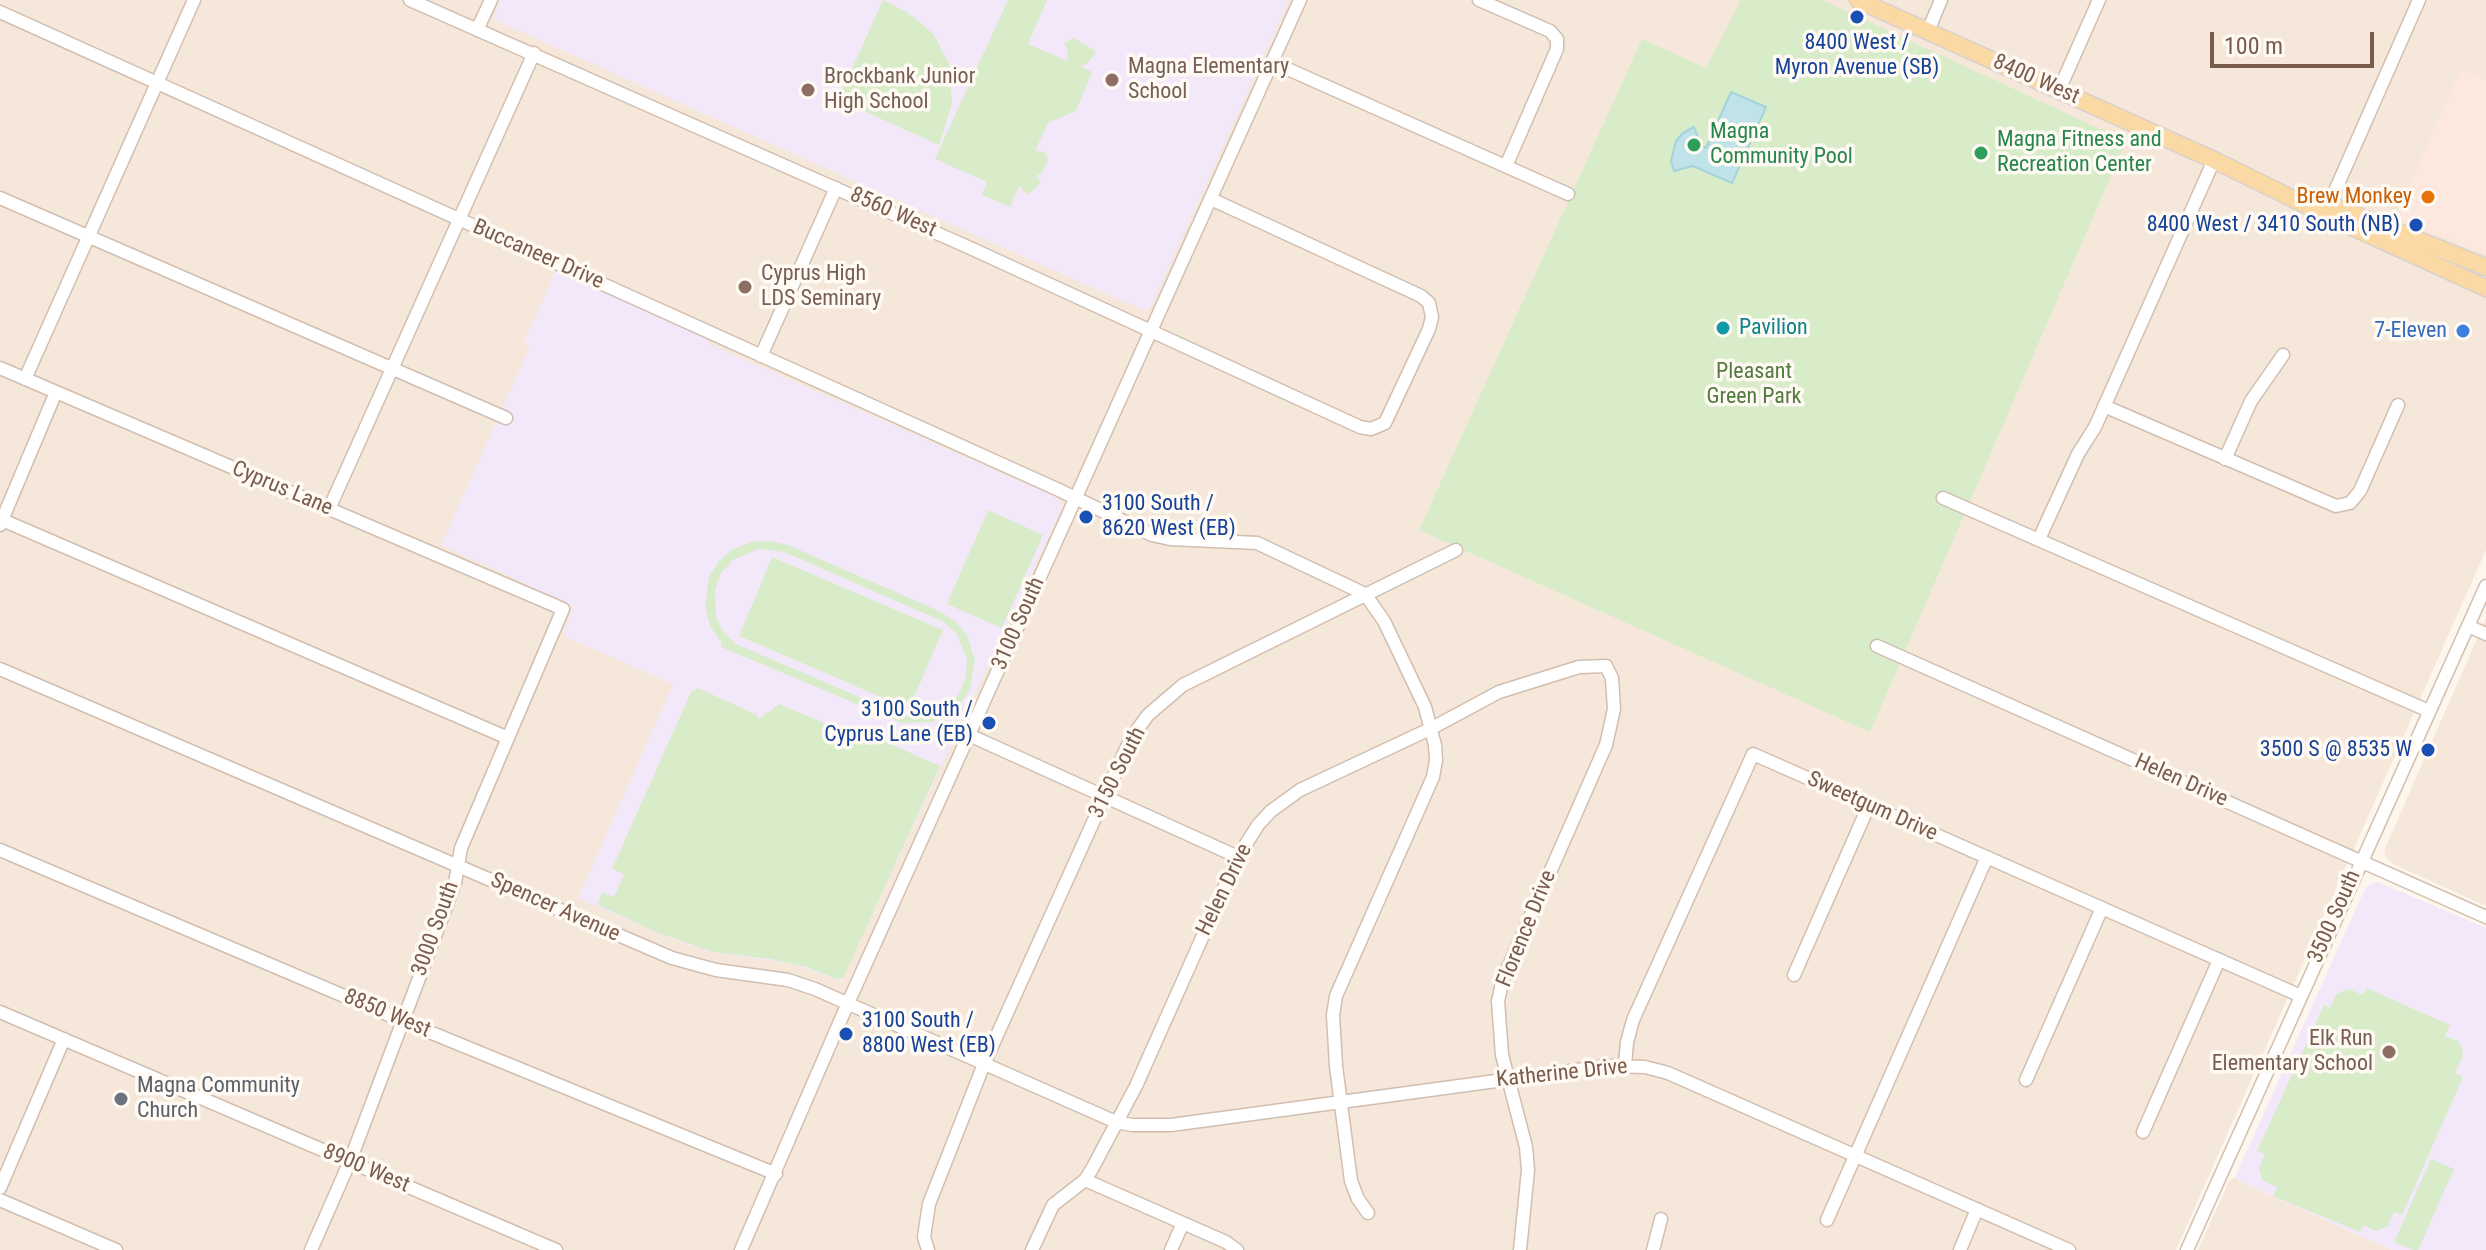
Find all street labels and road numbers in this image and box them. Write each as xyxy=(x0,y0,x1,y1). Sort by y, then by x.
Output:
street label: 8400 West xyxy=(1989,49,2083,111)
street label: 8560 West xyxy=(846,182,940,244)
street label: Buccaneer Drive xyxy=(468,214,608,296)
street label: Cyprus Lane xyxy=(228,456,336,522)
street label: 3100 South xyxy=(987,574,1051,674)
street label: 3150 South xyxy=(1084,723,1152,823)
street label: Helen Drive xyxy=(2130,749,2232,813)
street label: Sweetgum Drive xyxy=(1803,767,1941,847)
street label: Helen Drive xyxy=(1191,840,1259,940)
street label: Florence Drive xyxy=(1492,867,1562,991)
street label: 3500 South xyxy=(2303,867,2367,967)
street label: Spencer Avenue xyxy=(486,868,624,948)
street label: 3000 South xyxy=(407,878,465,980)
street label: 8850 West xyxy=(340,984,434,1044)
street label: Katherine Drive xyxy=(1495,1054,1629,1094)
street label: 8900 West xyxy=(319,1139,413,1199)

